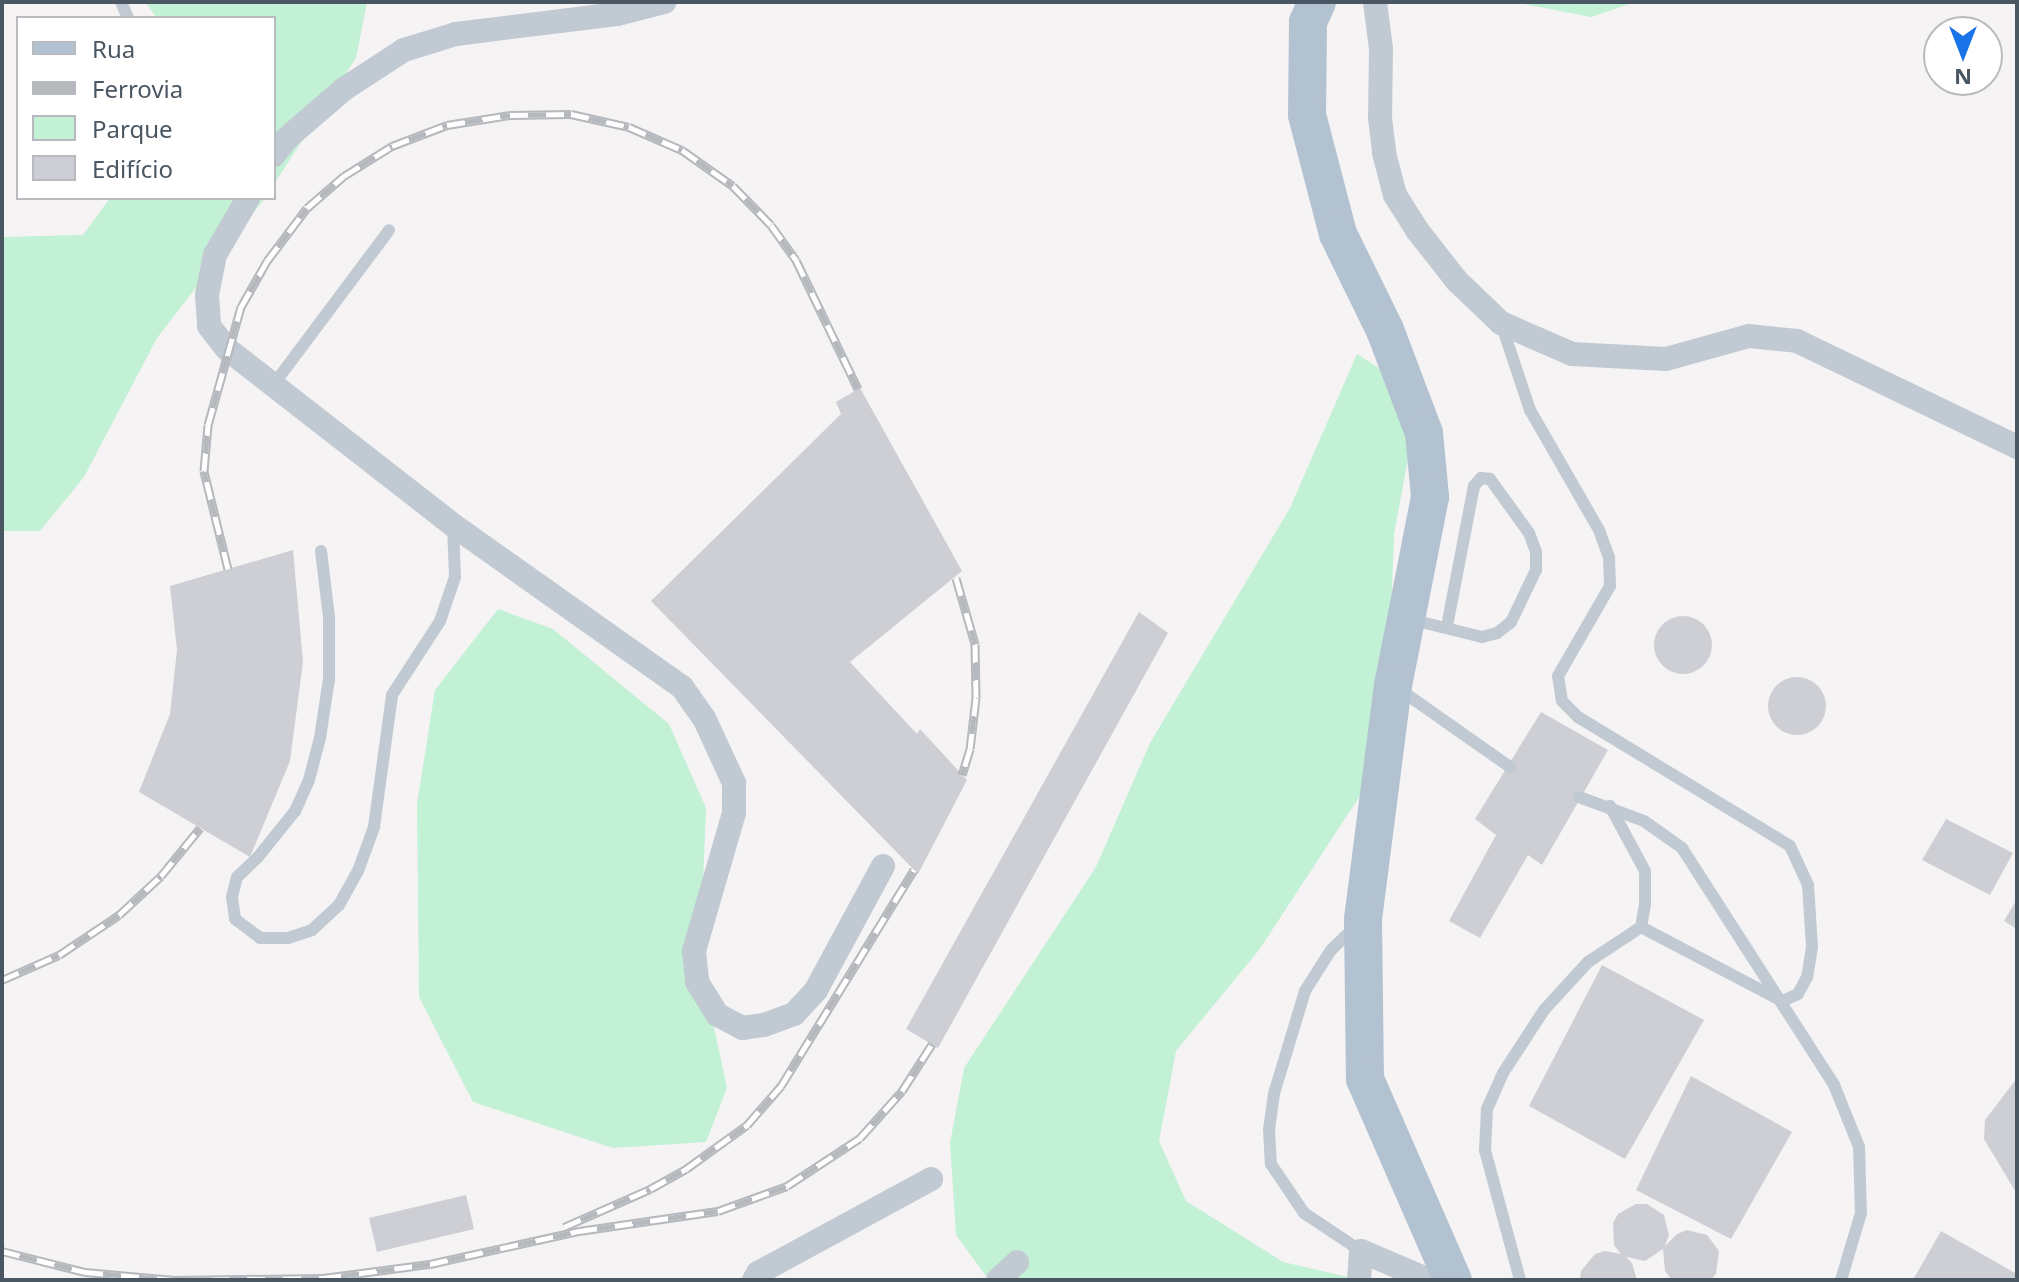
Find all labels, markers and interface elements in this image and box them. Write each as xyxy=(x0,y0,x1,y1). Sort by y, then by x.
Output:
legend xyxy=(16,16,276,200)
north arrow xyxy=(1923,16,2003,96)
text: Rua xyxy=(92,32,135,65)
text: N xyxy=(1954,63,1972,93)
text: Ferrovia xyxy=(92,72,183,105)
text: Parque xyxy=(92,112,173,145)
text: Edifício xyxy=(92,152,173,185)

